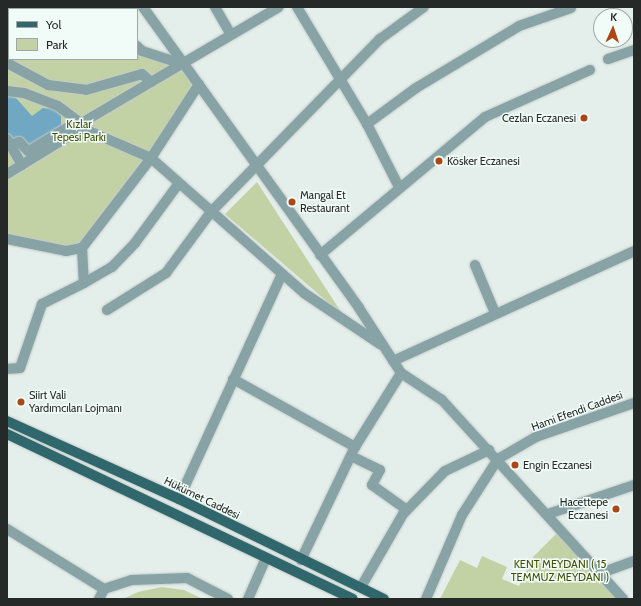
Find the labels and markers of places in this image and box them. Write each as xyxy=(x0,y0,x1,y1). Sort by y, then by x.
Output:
place label: Cezlan Eczanesi xyxy=(502,111,576,125)
marker: Cezlan Eczanesi xyxy=(579,113,589,123)
place label: Kösker Eczanesi xyxy=(447,154,520,168)
marker: Kösker Eczanesi xyxy=(434,156,444,166)
place label: Mangal Et Restaurant xyxy=(300,189,350,215)
marker: Mangal Et Restaurant xyxy=(287,197,297,207)
place label: Siirt Vali Yardımcıları Lojmanı xyxy=(29,389,122,415)
marker: Siirt Vali Yardımcıları Lojmanı xyxy=(16,397,26,407)
place label: Engin Eczanesi xyxy=(523,458,592,472)
marker: Engin Eczanesi xyxy=(510,460,520,470)
place label: Hacettepe Eczanesi xyxy=(560,496,608,522)
marker: Hacettepe Eczanesi xyxy=(611,504,621,514)

